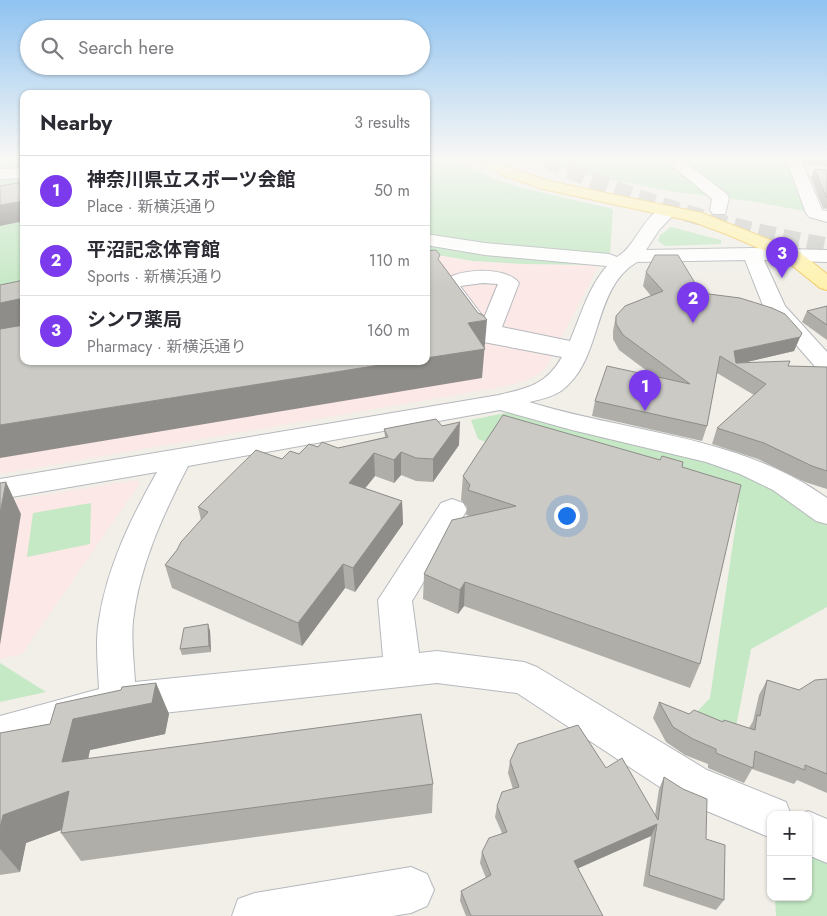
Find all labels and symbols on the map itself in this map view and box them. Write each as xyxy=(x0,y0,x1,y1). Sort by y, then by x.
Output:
pin: 3 xyxy=(766,237,798,278)
pin: 2 xyxy=(677,282,709,323)
pin: 1 xyxy=(629,370,661,411)
your location xyxy=(554,503,580,529)

